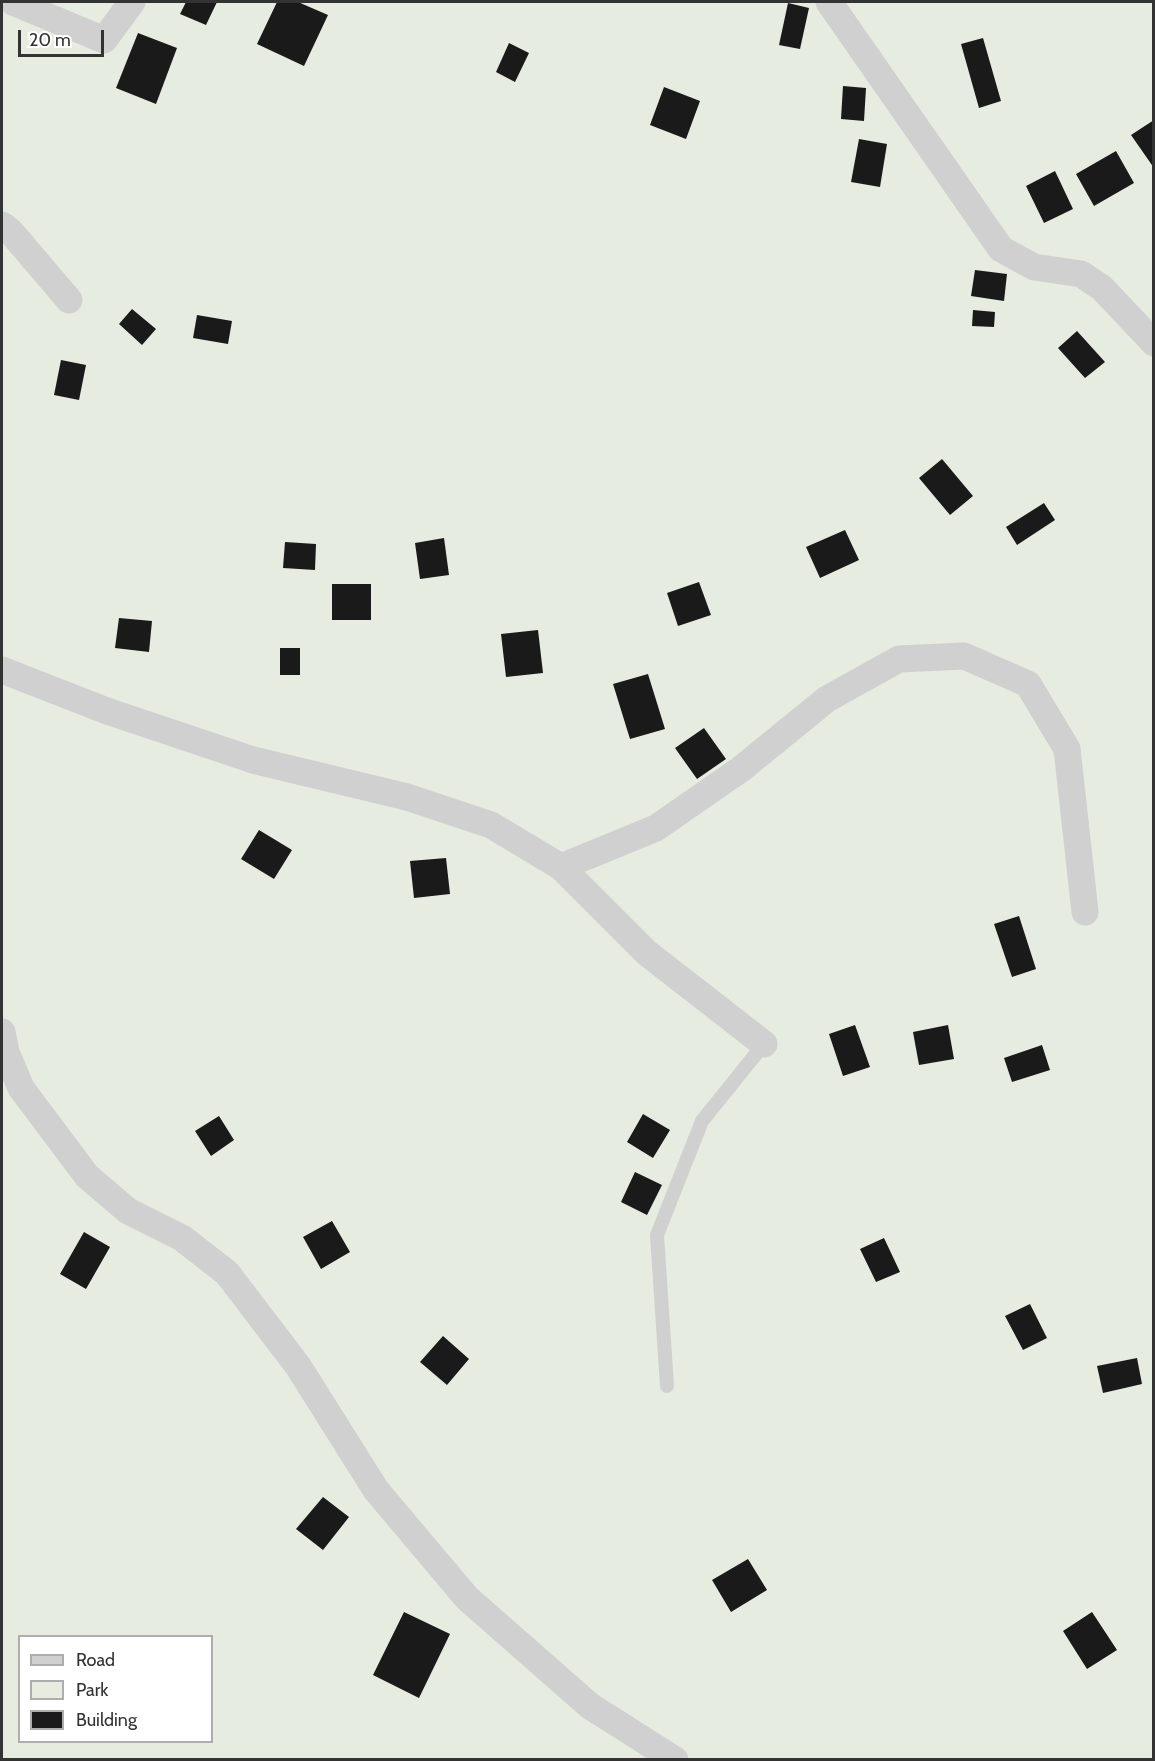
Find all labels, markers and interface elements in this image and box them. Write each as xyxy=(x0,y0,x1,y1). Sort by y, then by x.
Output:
scale bar xyxy=(21,18,106,56)
text: 20 m xyxy=(29,29,71,51)
legend xyxy=(18,1635,213,1743)
text: Road xyxy=(76,1649,115,1671)
text: Park xyxy=(76,1679,108,1701)
text: Building xyxy=(76,1709,137,1731)

